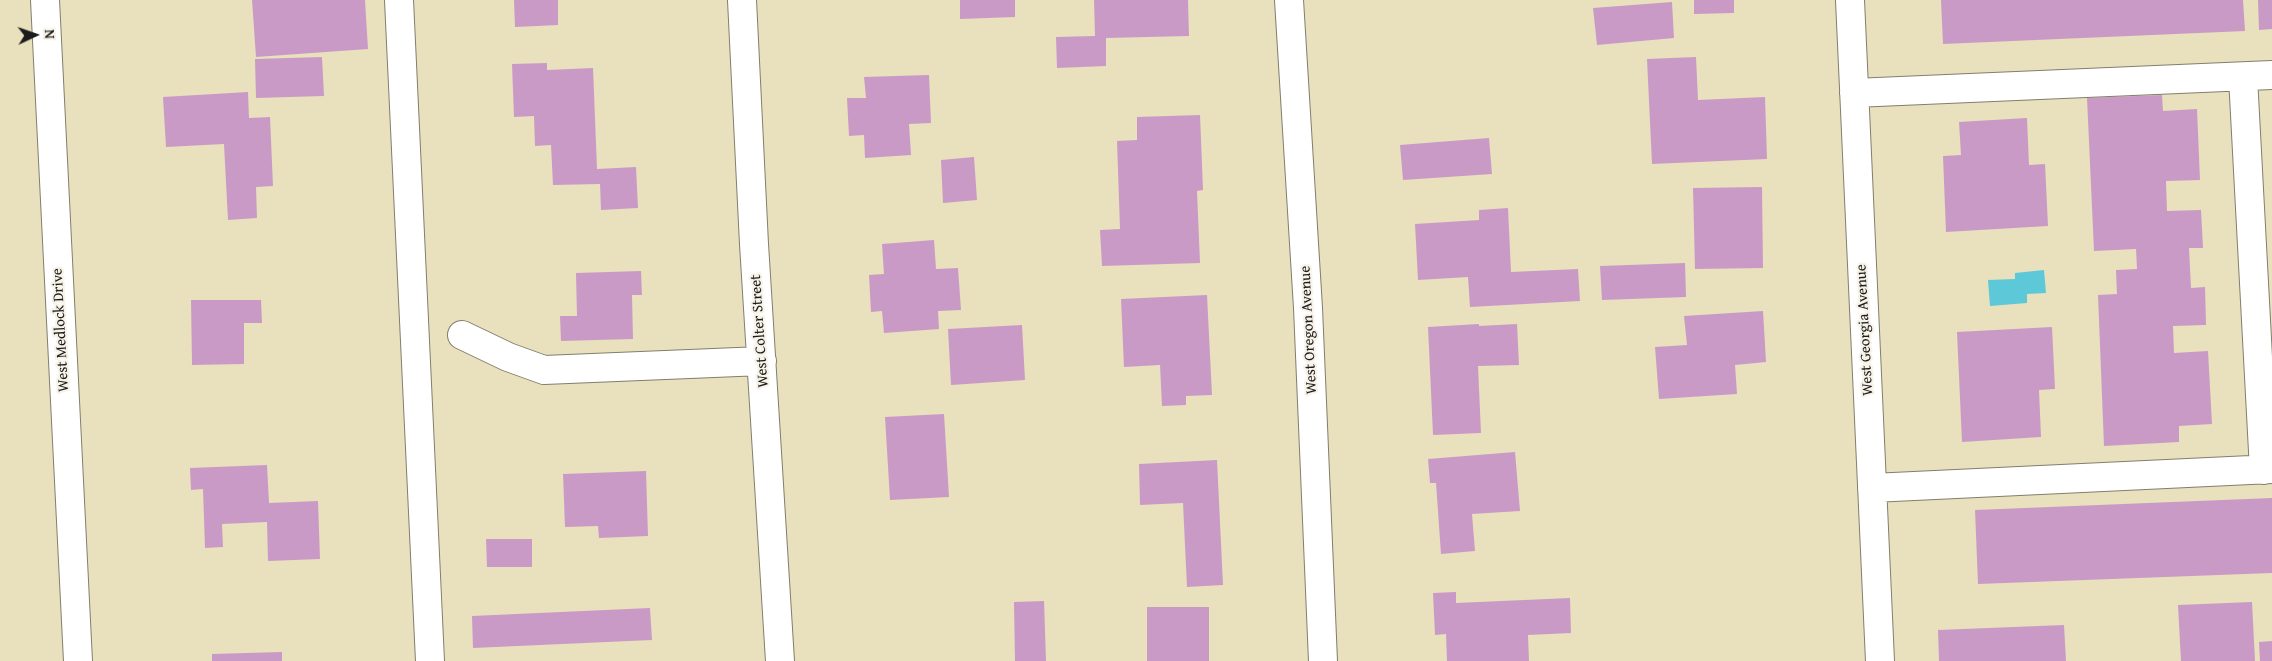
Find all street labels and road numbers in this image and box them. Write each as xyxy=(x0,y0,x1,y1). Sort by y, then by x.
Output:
street label: West Georgia Avenue xyxy=(1853,264,1877,396)
street label: West Oregon Avenue xyxy=(1297,265,1321,395)
street label: West Medlock Drive xyxy=(49,268,73,392)
street label: West Colter Street xyxy=(747,274,773,388)

